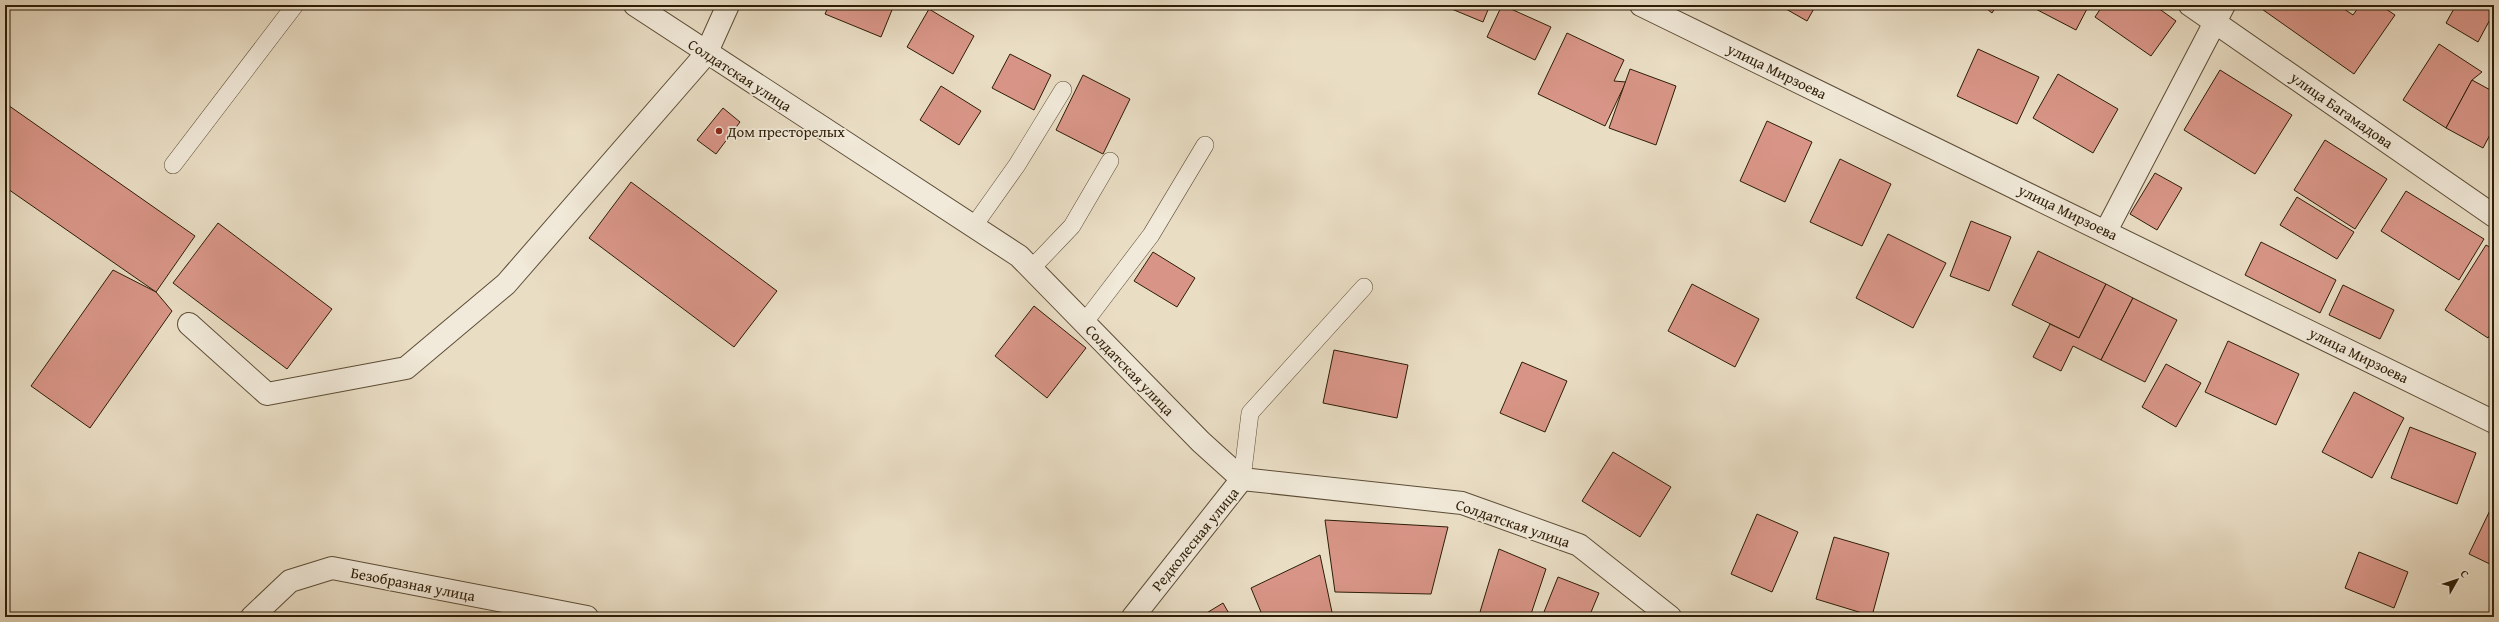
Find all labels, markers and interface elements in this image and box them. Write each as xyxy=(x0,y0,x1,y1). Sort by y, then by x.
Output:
street label: Солдатская улица xyxy=(684,34,797,117)
street label: улица Мирзоева xyxy=(1723,37,1831,105)
street label: улица Багамадова xyxy=(2286,66,2398,154)
place label: Дом престорелых xyxy=(726,121,845,142)
marker: Дом престорелых xyxy=(714,126,724,136)
street label: улица Мирзоева xyxy=(2014,178,2122,246)
street label: Солдатская улица xyxy=(1081,320,1180,421)
street label: улица Мирзоева xyxy=(2305,321,2413,389)
street label: Редколесная улица xyxy=(1147,482,1244,595)
street label: Солдатская улица xyxy=(1453,494,1574,553)
north arrow xyxy=(2437,560,2477,600)
street label: Безобразная улица xyxy=(349,562,478,607)
text: С xyxy=(2457,566,2473,581)

